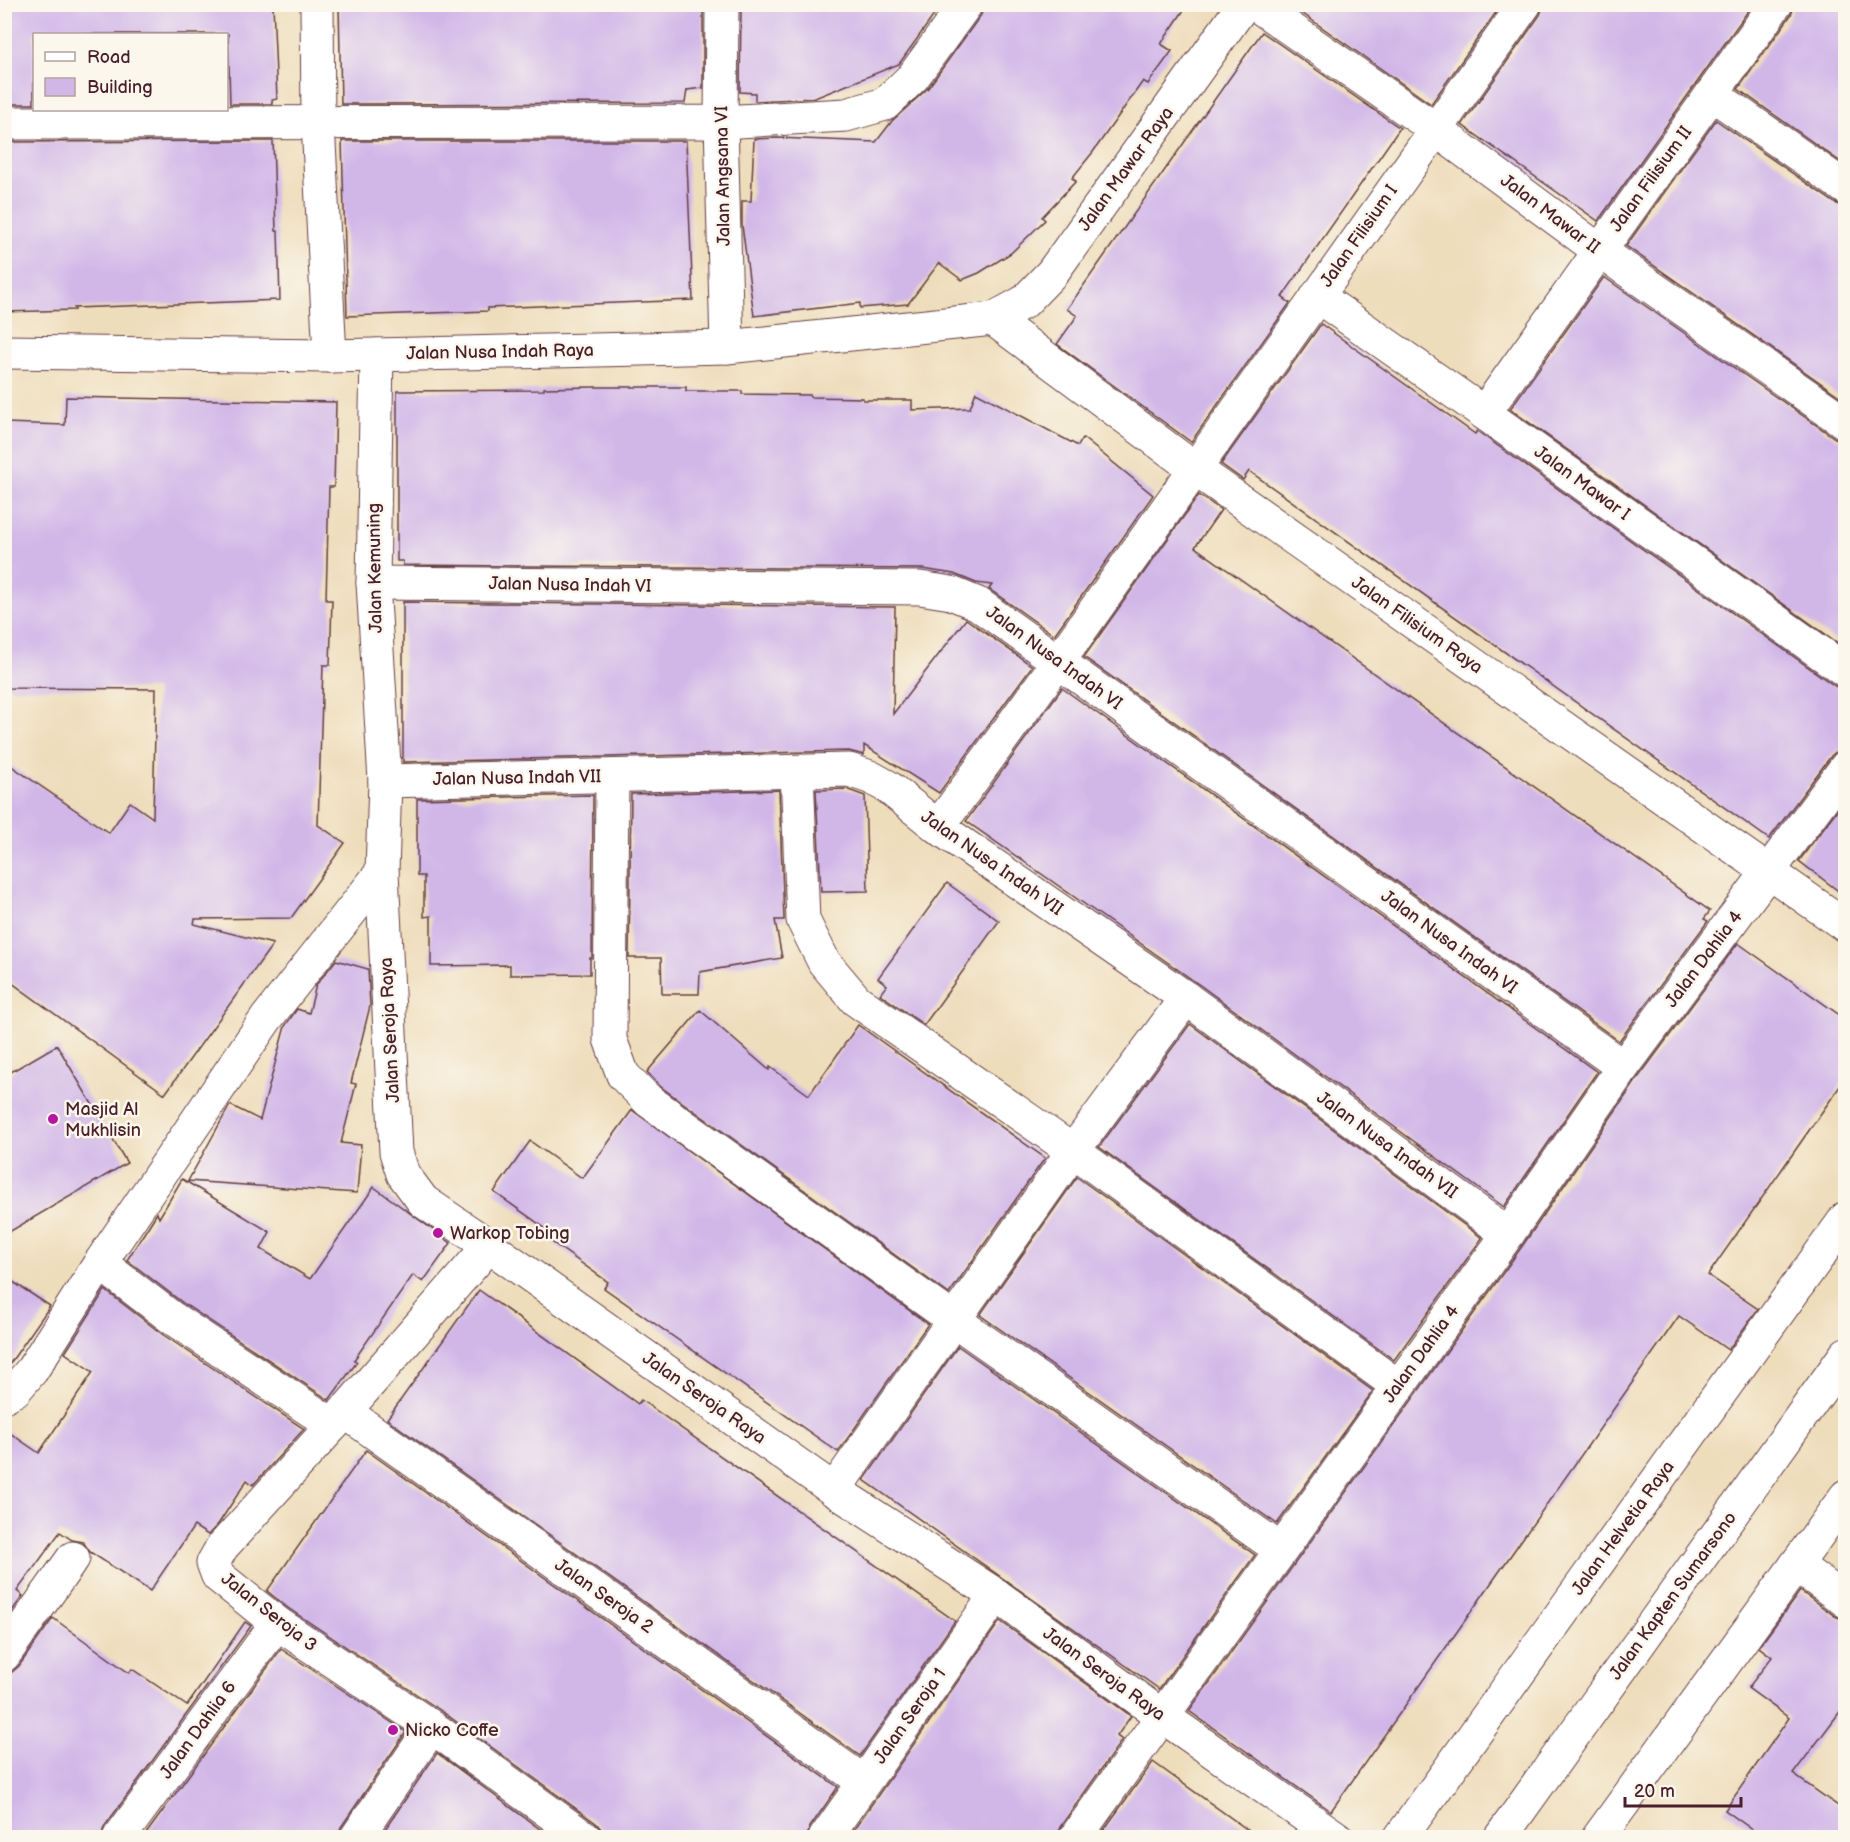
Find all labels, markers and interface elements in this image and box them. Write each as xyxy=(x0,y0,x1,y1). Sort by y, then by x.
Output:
legend xyxy=(33,33,228,111)
text: Road xyxy=(87,47,131,68)
text: Building xyxy=(87,77,153,98)
street label: Jalan Mawar Raya xyxy=(1074,103,1178,235)
street label: Jalan Angsana VI xyxy=(711,106,735,246)
street label: Jalan Filisium II xyxy=(1606,122,1696,236)
street label: Jalan Mawar II xyxy=(1496,170,1604,258)
street label: Jalan Filisium I xyxy=(1316,181,1402,291)
street label: Jalan Nusa Indah Raya xyxy=(406,340,594,364)
street label: Jalan Mawar I xyxy=(1530,441,1634,525)
street label: Jalan Kemuning xyxy=(363,503,387,633)
street label: Jalan Filisium Raya xyxy=(1347,572,1487,678)
street label: Jalan Nusa Indah VI xyxy=(488,573,652,597)
street label: Jalan Nusa Indah VI xyxy=(982,602,1126,714)
street label: Jalan Nusa Indah VII xyxy=(433,766,601,790)
street label: Jalan Nusa Indah VII xyxy=(917,806,1067,920)
street label: Jalan Nusa Indah VI xyxy=(1377,886,1521,998)
street label: Jalan Dahlia 4 xyxy=(1661,907,1747,1011)
street label: Jalan Seroja Raya xyxy=(376,957,404,1103)
street label: Jalan Nusa Indah VII xyxy=(1313,1087,1461,1203)
place label: Masjid Al Mukhlisin xyxy=(65,1099,141,1141)
marker: Masjid Al Mukhlisin xyxy=(46,1112,60,1126)
place label: Warkop Tobing xyxy=(450,1223,570,1244)
marker: Warkop Tobing xyxy=(431,1226,445,1240)
street label: Jalan Dahlia 4 xyxy=(1379,1301,1463,1407)
street label: Jalan Seroja Raya xyxy=(638,1348,770,1448)
street label: Jalan Helvetia Raya xyxy=(1567,1457,1679,1599)
street label: Jalan Kapten Sumarsono xyxy=(1605,1508,1741,1684)
street label: Jalan Seroja 2 xyxy=(551,1554,658,1638)
street label: Jalan Seroja 3 xyxy=(217,1568,321,1656)
street label: Jalan Seroja Raya xyxy=(1039,1623,1169,1725)
street label: Jalan Seroja 1 xyxy=(869,1664,951,1768)
street label: Jalan Dahlia 6 xyxy=(156,1677,240,1783)
place label: Nicko Coffe xyxy=(405,1720,499,1741)
marker: Nicko Coffe xyxy=(386,1723,400,1737)
scale bar xyxy=(1625,1770,1740,1808)
text: 20 m xyxy=(1634,1781,1675,1802)

